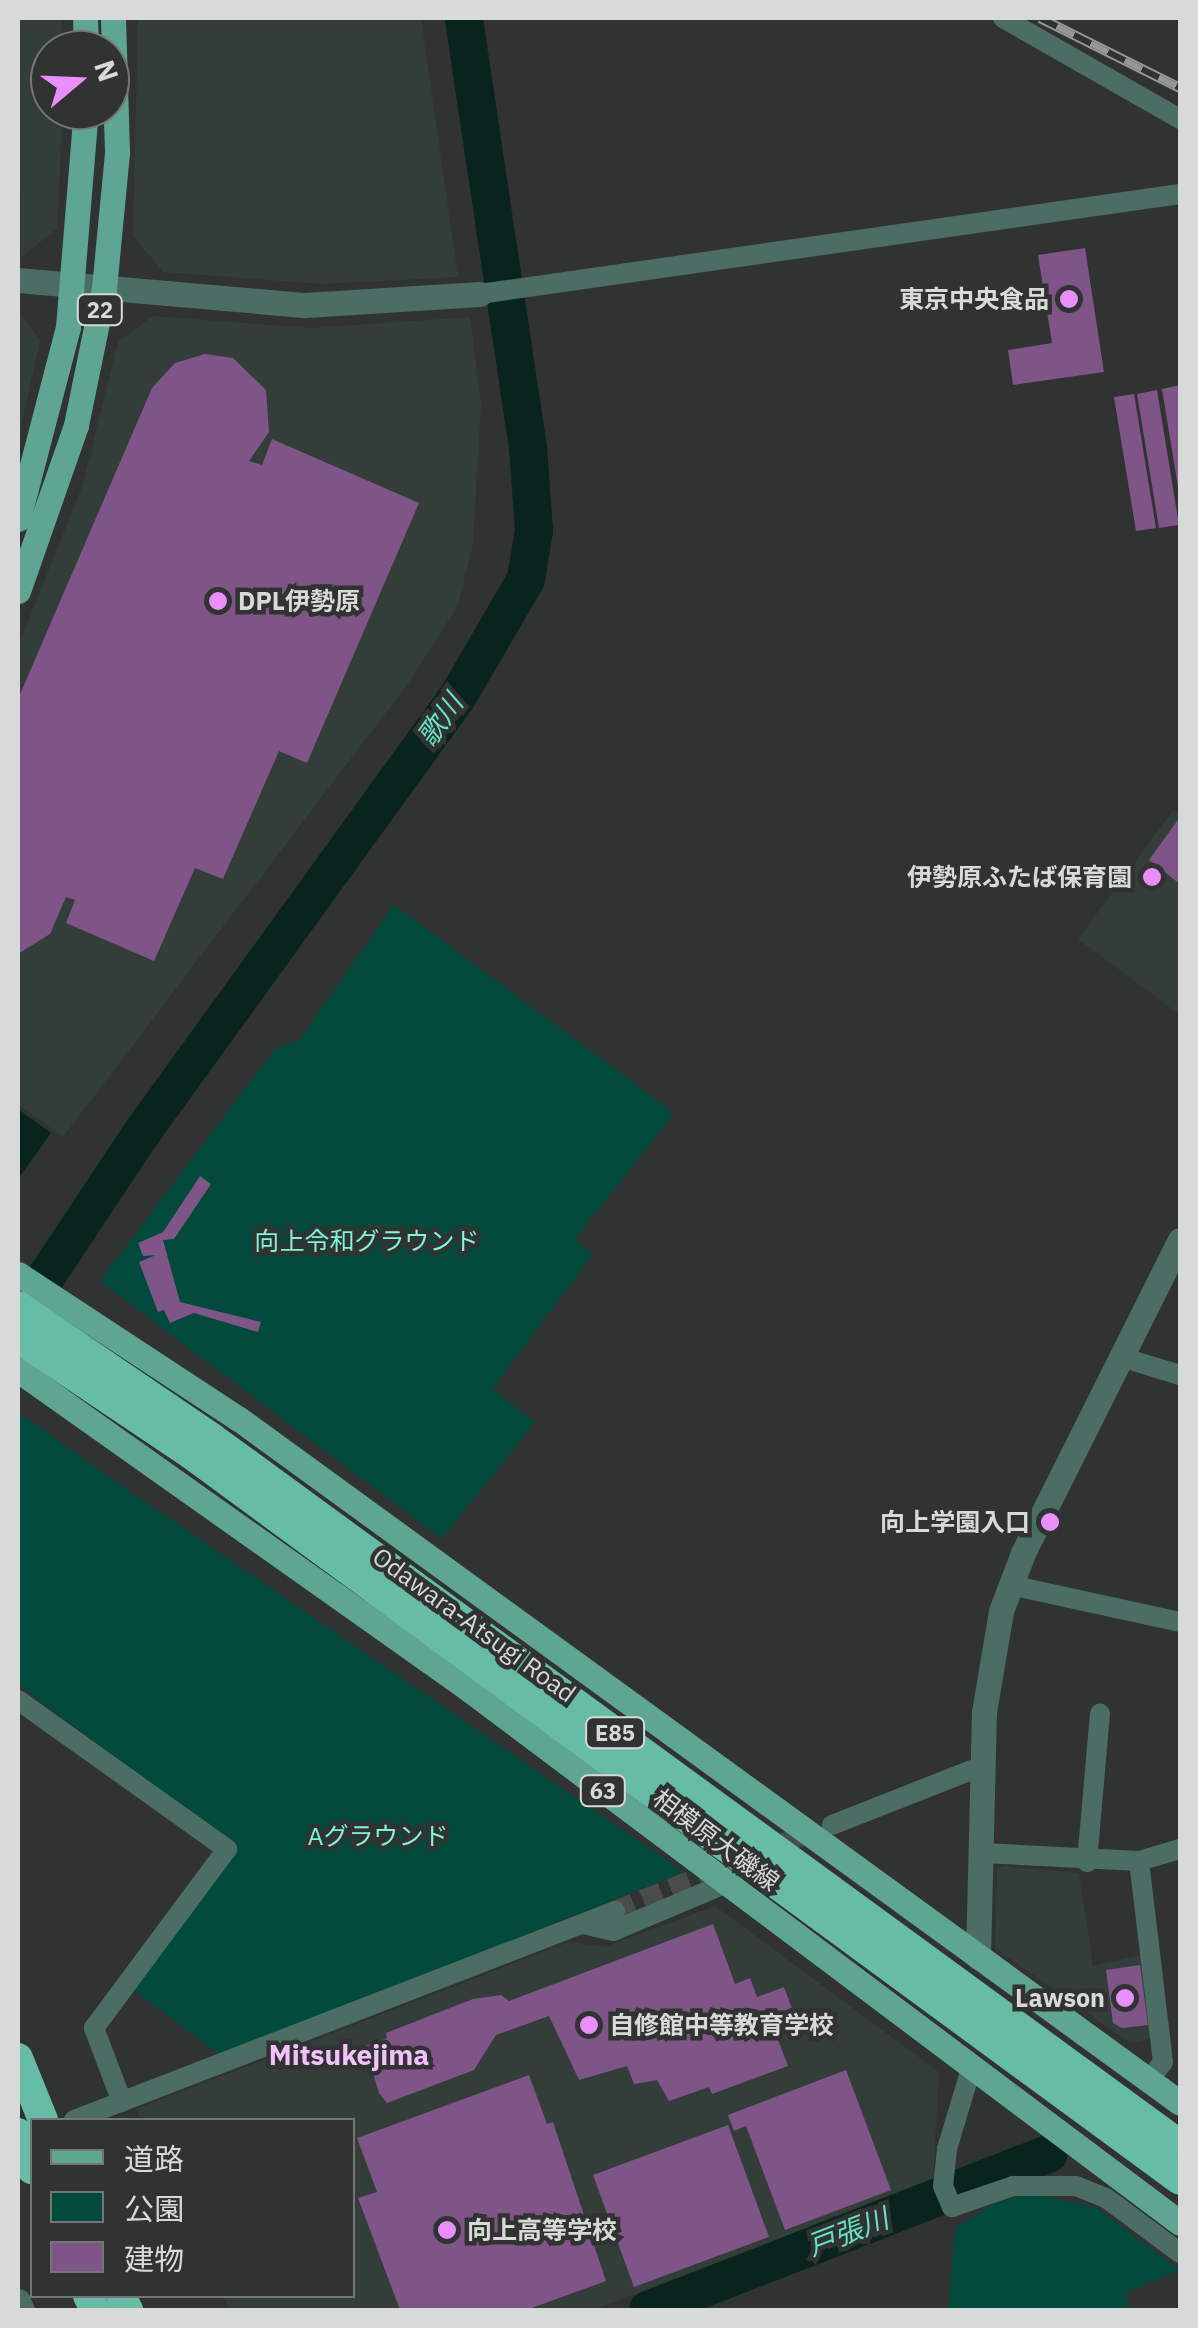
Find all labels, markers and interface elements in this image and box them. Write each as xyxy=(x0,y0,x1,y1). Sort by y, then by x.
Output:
north arrow xyxy=(30,30,130,130)
text: N xyxy=(86,55,128,86)
place label: 東京中央食品 xyxy=(899,284,1049,314)
marker: 東京中央食品 xyxy=(1058,288,1080,310)
road number: 22 xyxy=(75,293,125,327)
place label: DPL伊勢原 xyxy=(238,586,360,616)
marker: DPL伊勢原 xyxy=(207,590,229,612)
water label: 歌川 xyxy=(410,687,470,753)
place label: 伊勢原ふたば保育園 xyxy=(907,862,1132,892)
marker: 伊勢原ふたば保育園 xyxy=(1141,866,1163,888)
park label: 向上令和グラウンド xyxy=(255,1226,479,1256)
place label: 向上学園入口 xyxy=(880,1507,1030,1537)
marker: 向上学園入口 xyxy=(1039,1511,1061,1533)
street label: Odawara-Atsugi Road xyxy=(367,1541,581,1709)
road number: E85 xyxy=(585,1716,645,1750)
road number: 63 xyxy=(578,1774,628,1808)
street label: 相模原大磯線 xyxy=(647,1783,785,1897)
park label: Aグラウンド xyxy=(307,1821,449,1851)
place label: Lawson xyxy=(1015,1983,1105,2013)
marker: Lawson xyxy=(1114,1987,1136,2009)
place label: 自修館中等教育学校 xyxy=(609,2010,834,2040)
marker: 自修館中等教育学校 xyxy=(578,2014,600,2036)
district label: Mitsukejima xyxy=(269,2038,429,2072)
legend xyxy=(30,2118,355,2298)
text: 道路 xyxy=(124,2139,184,2178)
text: 公園 xyxy=(124,2189,184,2228)
water label: 戸張川 xyxy=(803,2201,893,2263)
place label: 向上高等学校 xyxy=(467,2215,617,2245)
marker: 向上高等学校 xyxy=(436,2219,458,2241)
text: 建物 xyxy=(124,2239,184,2278)

